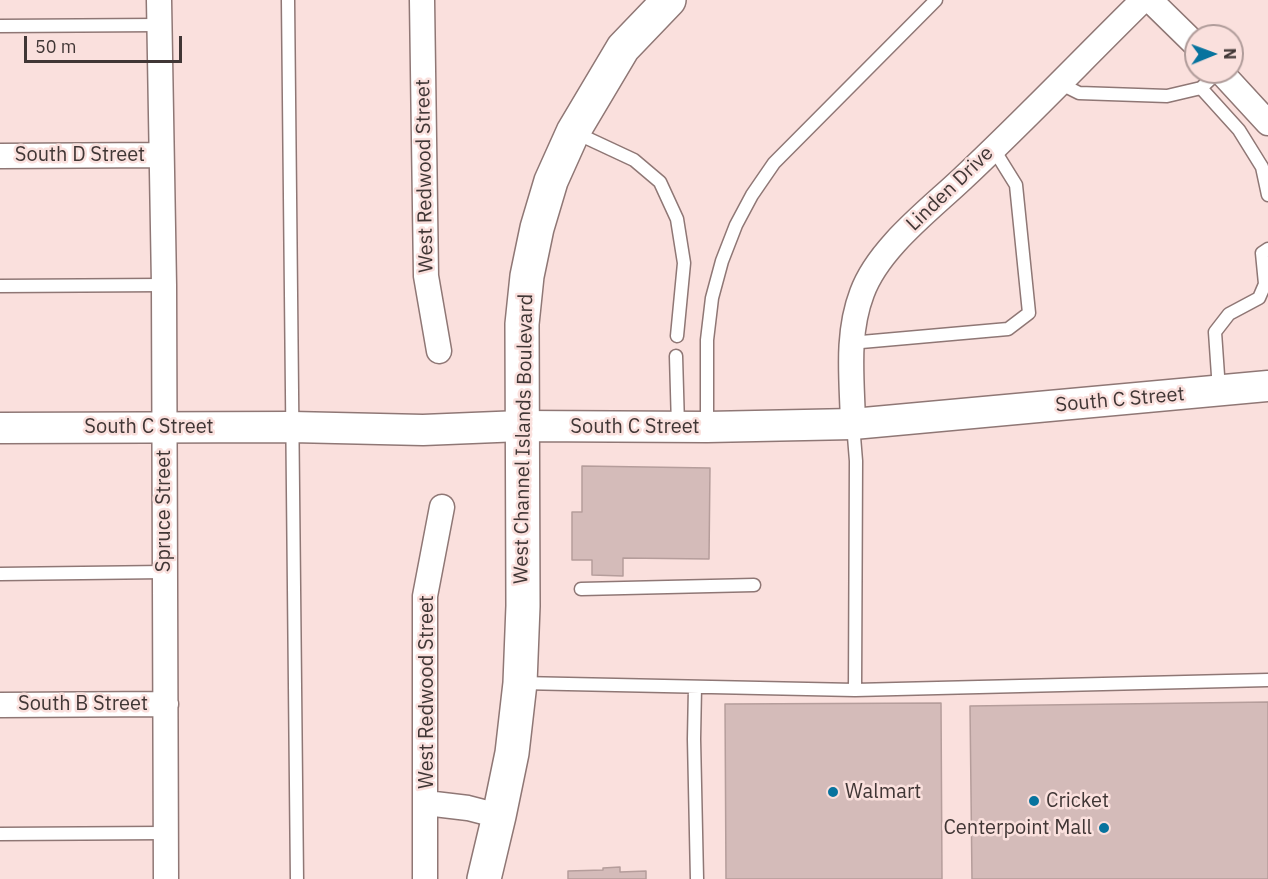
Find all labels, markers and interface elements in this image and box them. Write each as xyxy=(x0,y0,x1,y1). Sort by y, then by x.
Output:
scale bar xyxy=(27,24,184,62)
north arrow xyxy=(1184,24,1244,84)
text: 50 m xyxy=(35,35,77,58)
text: N xyxy=(1220,48,1240,60)
street label: West Redwood Street xyxy=(411,79,439,273)
street label: Linden Drive xyxy=(902,142,998,236)
street label: South D Street xyxy=(15,143,145,167)
street label: West Channel Islands Boulevard xyxy=(509,294,539,584)
street label: South C Street xyxy=(1055,382,1185,418)
street label: South C Street xyxy=(84,415,214,439)
street label: South C Street xyxy=(570,415,700,439)
street label: Spruce Street xyxy=(152,450,176,572)
street label: West Redwood Street xyxy=(415,595,439,789)
street label: South B Street xyxy=(18,692,148,716)
place label: Walmart xyxy=(845,780,921,804)
marker: Walmart xyxy=(826,785,840,799)
place label: Cricket xyxy=(1046,789,1109,813)
marker: Cricket xyxy=(1027,794,1041,808)
place label: Centerpoint Mall xyxy=(943,816,1092,840)
marker: Centerpoint Mall xyxy=(1097,821,1111,835)

